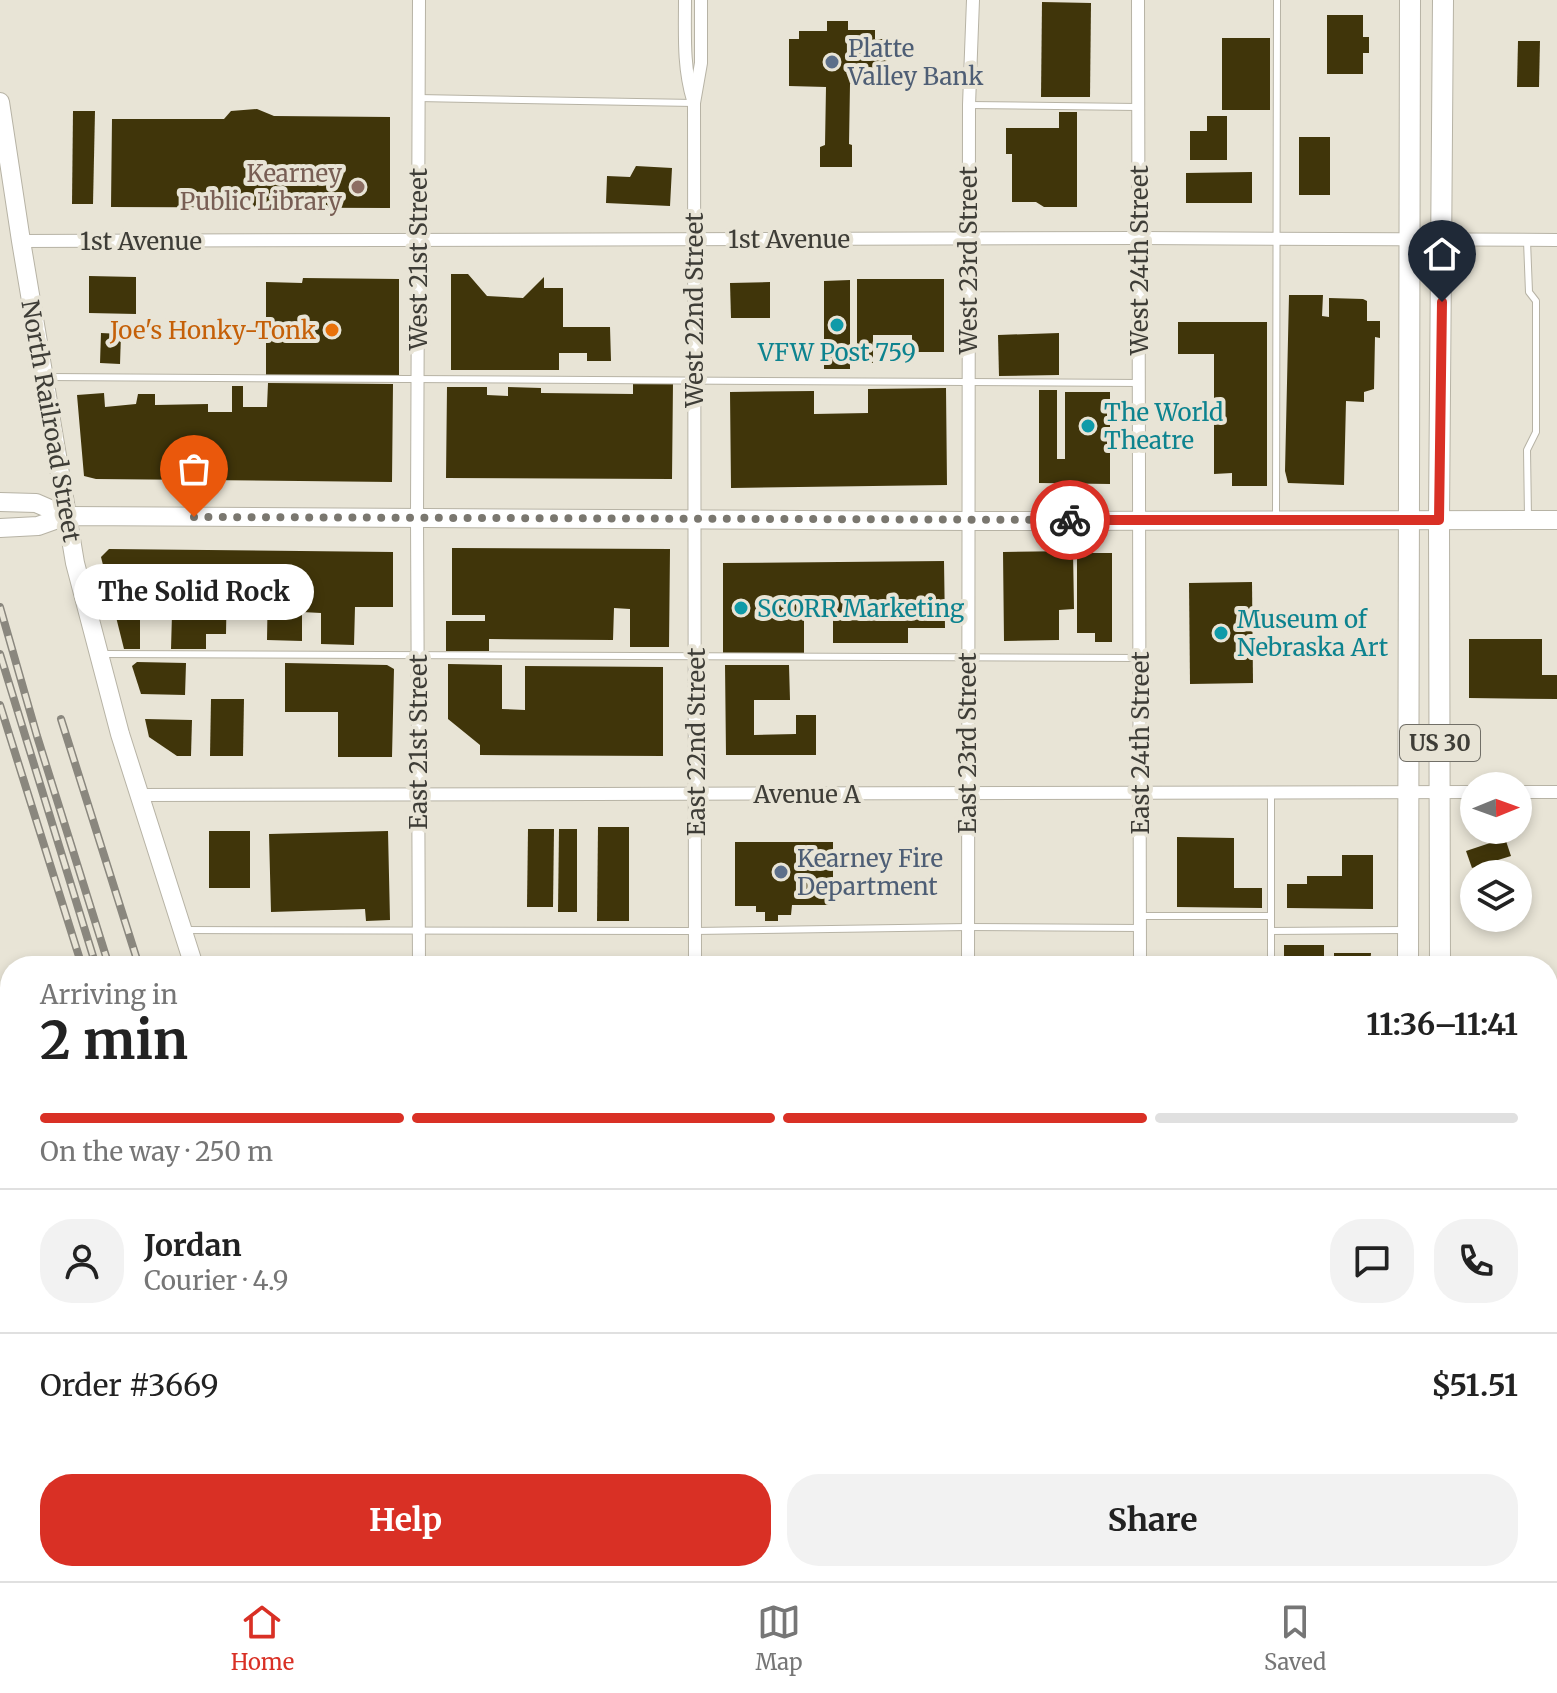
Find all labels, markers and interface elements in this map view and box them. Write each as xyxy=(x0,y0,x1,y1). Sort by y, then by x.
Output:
place label: Platte Valley Bank xyxy=(847,33,984,92)
marker: Platte Valley Bank xyxy=(823,53,841,71)
place label: Kearney Public Library xyxy=(180,158,342,217)
street label: West 24th Street xyxy=(1124,164,1155,356)
street label: West 23rd Street xyxy=(953,165,984,355)
street label: West 21st Street xyxy=(403,167,434,351)
marker: Kearney Public Library xyxy=(349,178,367,196)
street label: West 22nd Street xyxy=(679,212,710,409)
pin xyxy=(1408,220,1476,302)
street label: 1st Avenue xyxy=(728,224,850,255)
street label: 1st Avenue xyxy=(80,226,202,257)
icon: home xyxy=(1420,232,1464,276)
street label: North Railroad Street xyxy=(14,298,88,545)
place label: Joe's Honky-Tonk xyxy=(109,315,317,346)
marker: VFW Post 759 xyxy=(828,316,846,334)
marker: Joe's Honky-Tonk xyxy=(323,321,341,339)
place label: VFW Post 759 xyxy=(757,337,916,368)
place label: The World Theatre xyxy=(1104,397,1224,456)
marker: The World Theatre xyxy=(1079,417,1097,435)
pin xyxy=(160,435,228,517)
icon: bag xyxy=(172,447,216,491)
courier xyxy=(1030,480,1110,560)
icon: bike xyxy=(1048,498,1092,542)
callout: The Solid Rock xyxy=(74,565,314,621)
text: The Solid Rock xyxy=(98,575,290,608)
place label: SCORR Marketing xyxy=(757,593,965,624)
marker: SCORR Marketing xyxy=(732,599,750,617)
place label: Museum of Nebraska Art xyxy=(1237,604,1389,663)
marker: Museum of Nebraska Art xyxy=(1212,624,1230,642)
street label: East 22nd Street xyxy=(681,647,712,836)
street label: East 24th Street xyxy=(1125,651,1156,835)
street label: East 23rd Street xyxy=(952,652,983,834)
street label: East 21st Street xyxy=(403,654,434,830)
road number: US 30 xyxy=(1400,725,1480,761)
north arrow xyxy=(1460,772,1532,844)
map controls xyxy=(1460,772,1532,932)
street label: Avenue A xyxy=(753,779,861,810)
place label: Kearney Fire Department xyxy=(797,843,943,902)
button: layers xyxy=(1460,860,1532,932)
marker: Kearney Fire Department xyxy=(772,863,790,881)
text: Arriving in xyxy=(40,978,178,1011)
text: 11:36–11:41 xyxy=(1366,1005,1518,1043)
text: 2 min xyxy=(40,1008,188,1073)
text: On the way · 250 m xyxy=(40,1135,273,1168)
button: person xyxy=(40,1219,124,1303)
button: chat xyxy=(1330,1219,1414,1303)
button: phone xyxy=(1434,1219,1518,1303)
text: Jordan xyxy=(144,1226,242,1264)
text: Courier · 4.9 xyxy=(144,1264,288,1297)
text: Order #3669 xyxy=(40,1366,219,1404)
text: $51.51 xyxy=(1431,1366,1518,1404)
button: Help xyxy=(40,1474,771,1566)
button: Share xyxy=(787,1474,1518,1566)
tab: Home xyxy=(231,1600,294,1676)
tab: Map xyxy=(756,1600,802,1676)
tab: Saved xyxy=(1264,1600,1326,1676)

